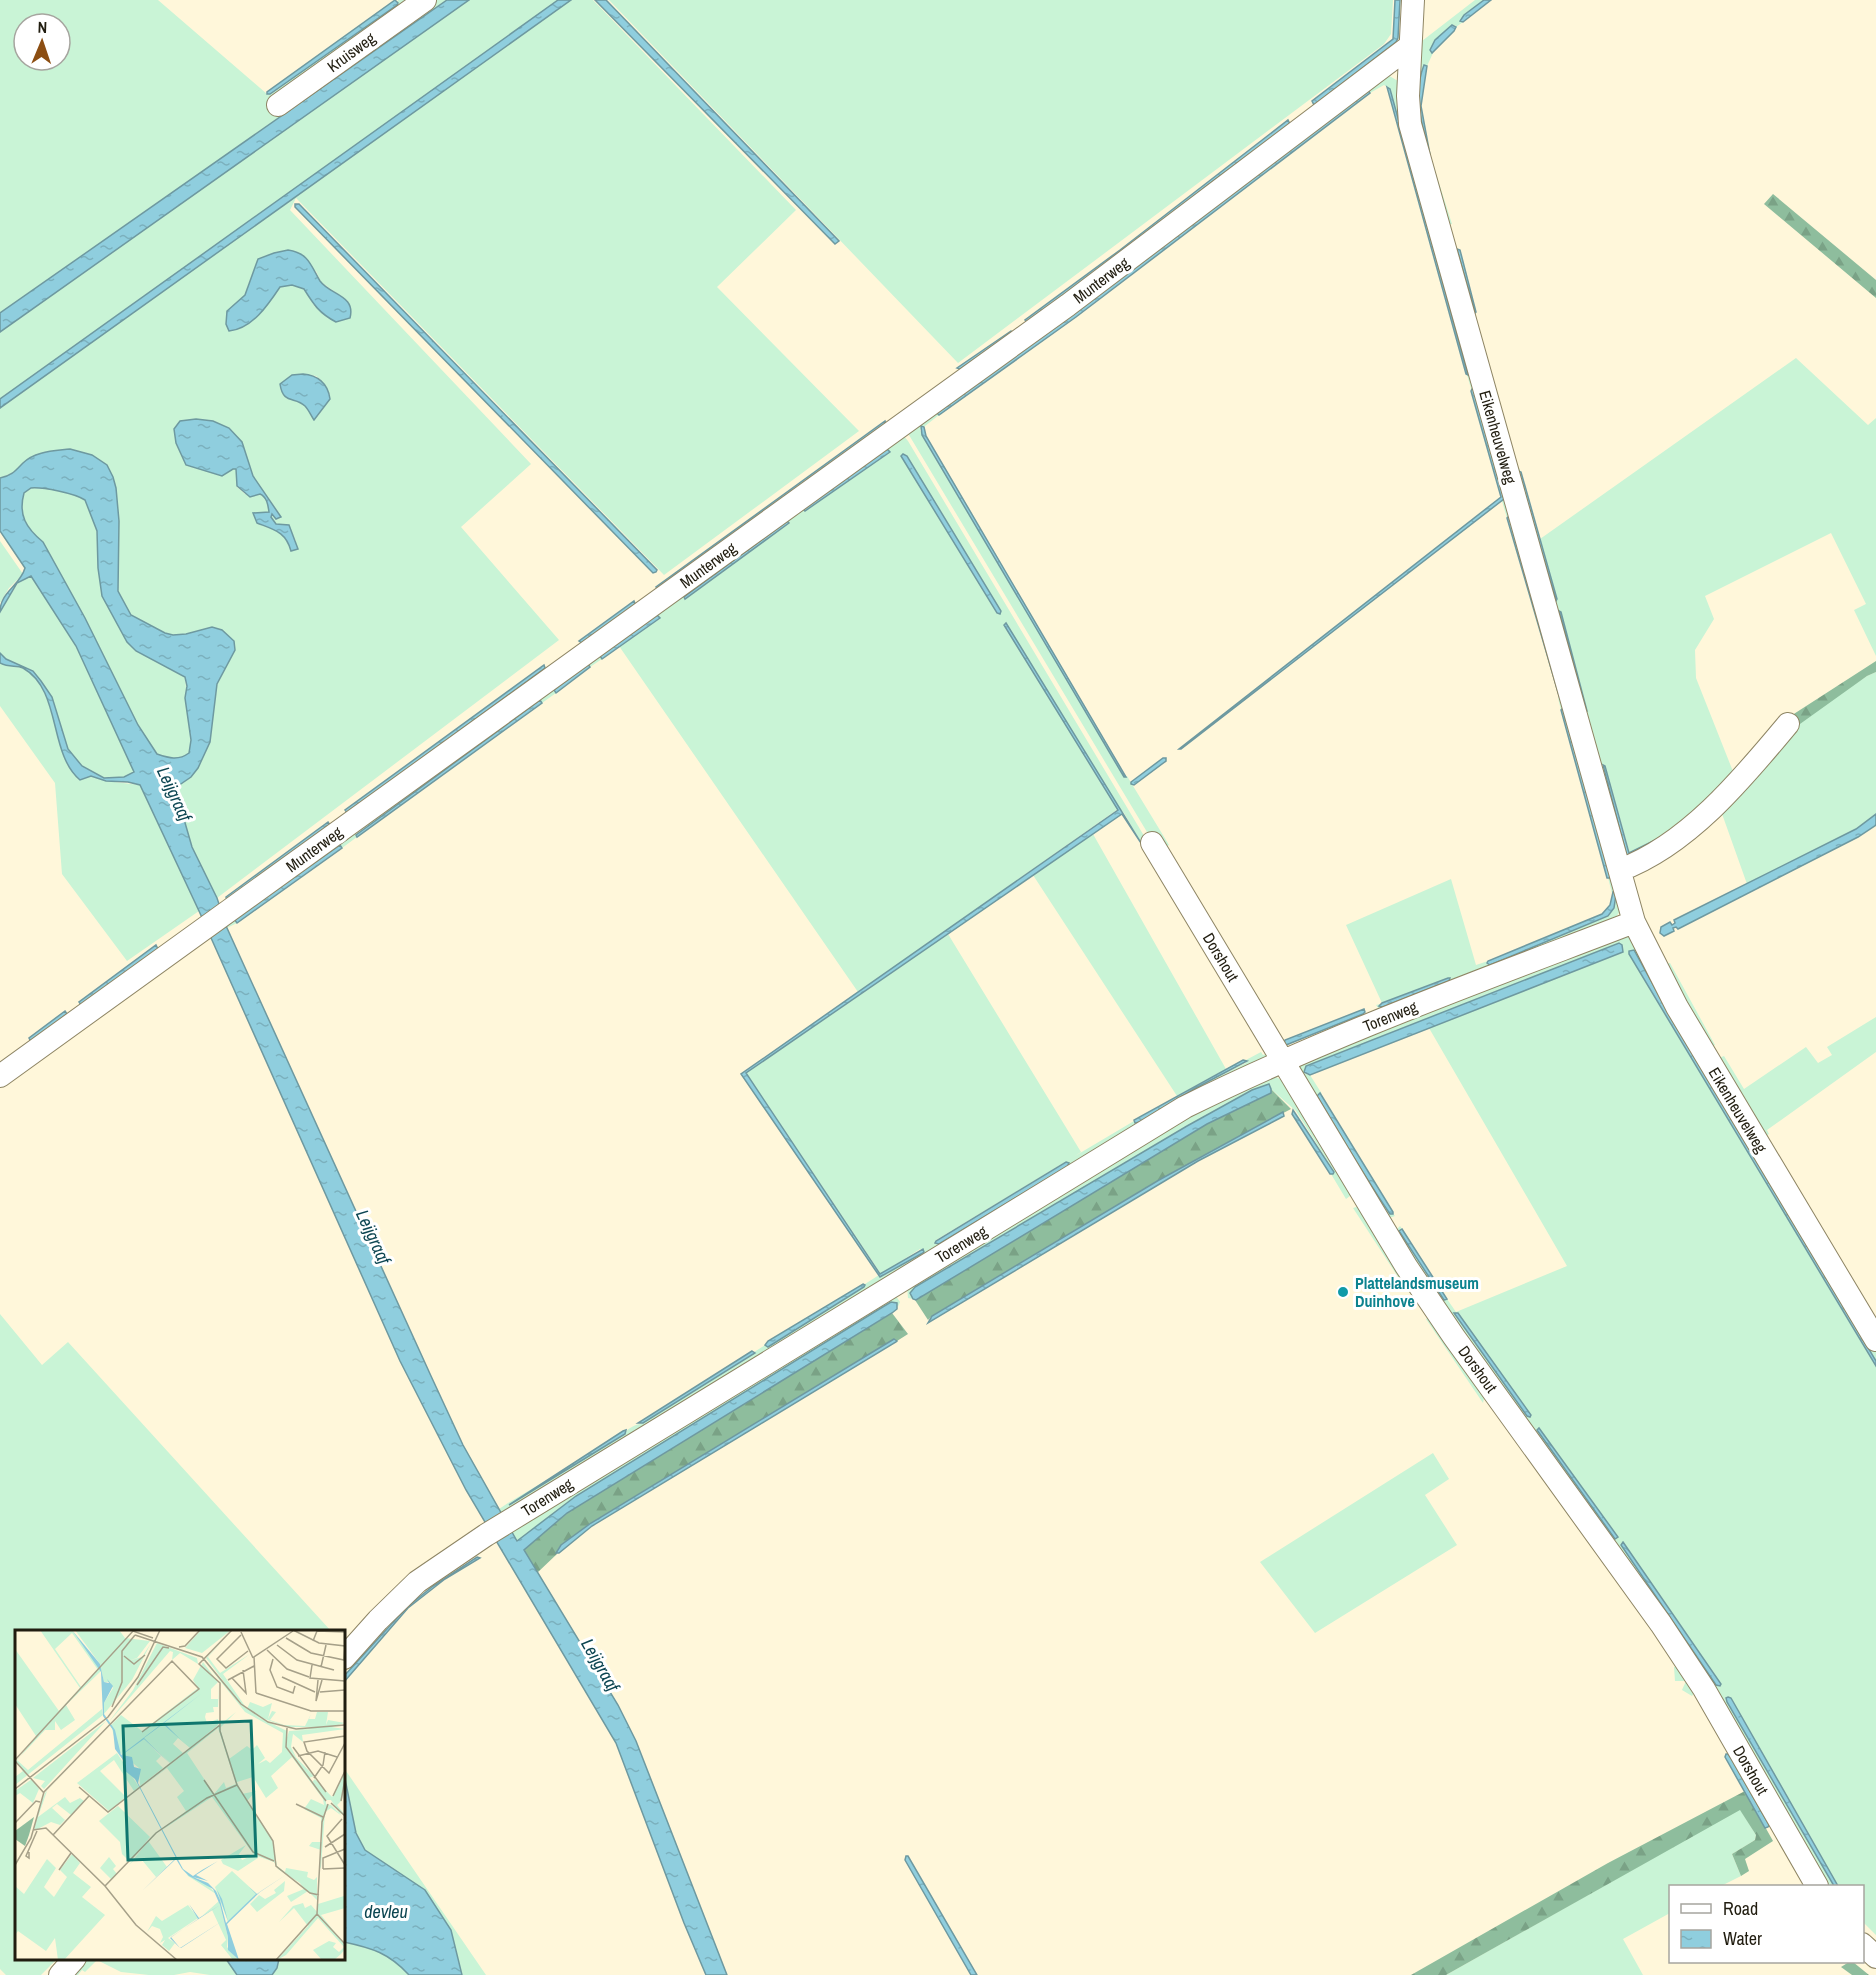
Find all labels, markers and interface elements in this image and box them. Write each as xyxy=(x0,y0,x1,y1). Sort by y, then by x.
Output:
north arrow xyxy=(12,12,72,72)
text: N xyxy=(37,16,48,38)
street label: Kruisweg xyxy=(322,27,380,77)
street label: Munterweg xyxy=(1068,251,1134,308)
street label: Eikenheuvelweg xyxy=(1474,388,1522,487)
street label: Munterweg xyxy=(675,537,741,593)
water label: Leijgraaf xyxy=(151,762,199,827)
street label: Munterweg xyxy=(281,821,347,877)
street label: Dorshout xyxy=(1198,929,1244,986)
street label: Torenweg xyxy=(1360,995,1421,1037)
street label: Eikenheuvelweg xyxy=(1704,1063,1773,1158)
water label: Leijgraaf xyxy=(350,1205,398,1270)
street label: Torenweg xyxy=(931,1220,992,1268)
place label: Plattelandsmuseum Duinhove xyxy=(1355,1272,1479,1312)
marker: Plattelandsmuseum Duinhove xyxy=(1336,1285,1350,1299)
street label: Dorshout xyxy=(1453,1341,1503,1397)
street label: Torenweg xyxy=(517,1472,578,1521)
inset map xyxy=(15,1630,345,1960)
water label: Leijgraaf xyxy=(575,1634,627,1698)
street label: Dorshout xyxy=(1728,1741,1774,1799)
legend xyxy=(1669,1885,1864,1963)
text: Road xyxy=(1723,1896,1758,1921)
water label: devleu xyxy=(364,1899,408,1924)
text: Water xyxy=(1723,1926,1762,1951)

